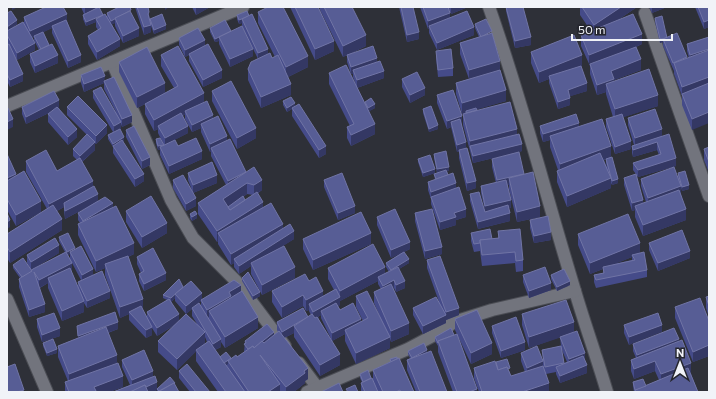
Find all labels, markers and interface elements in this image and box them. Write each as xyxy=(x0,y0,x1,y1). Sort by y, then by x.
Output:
scale bar xyxy=(572,16,672,42)
text: 50 m xyxy=(578,22,606,36)
north arrow xyxy=(660,343,700,383)
text: N xyxy=(676,346,684,359)

